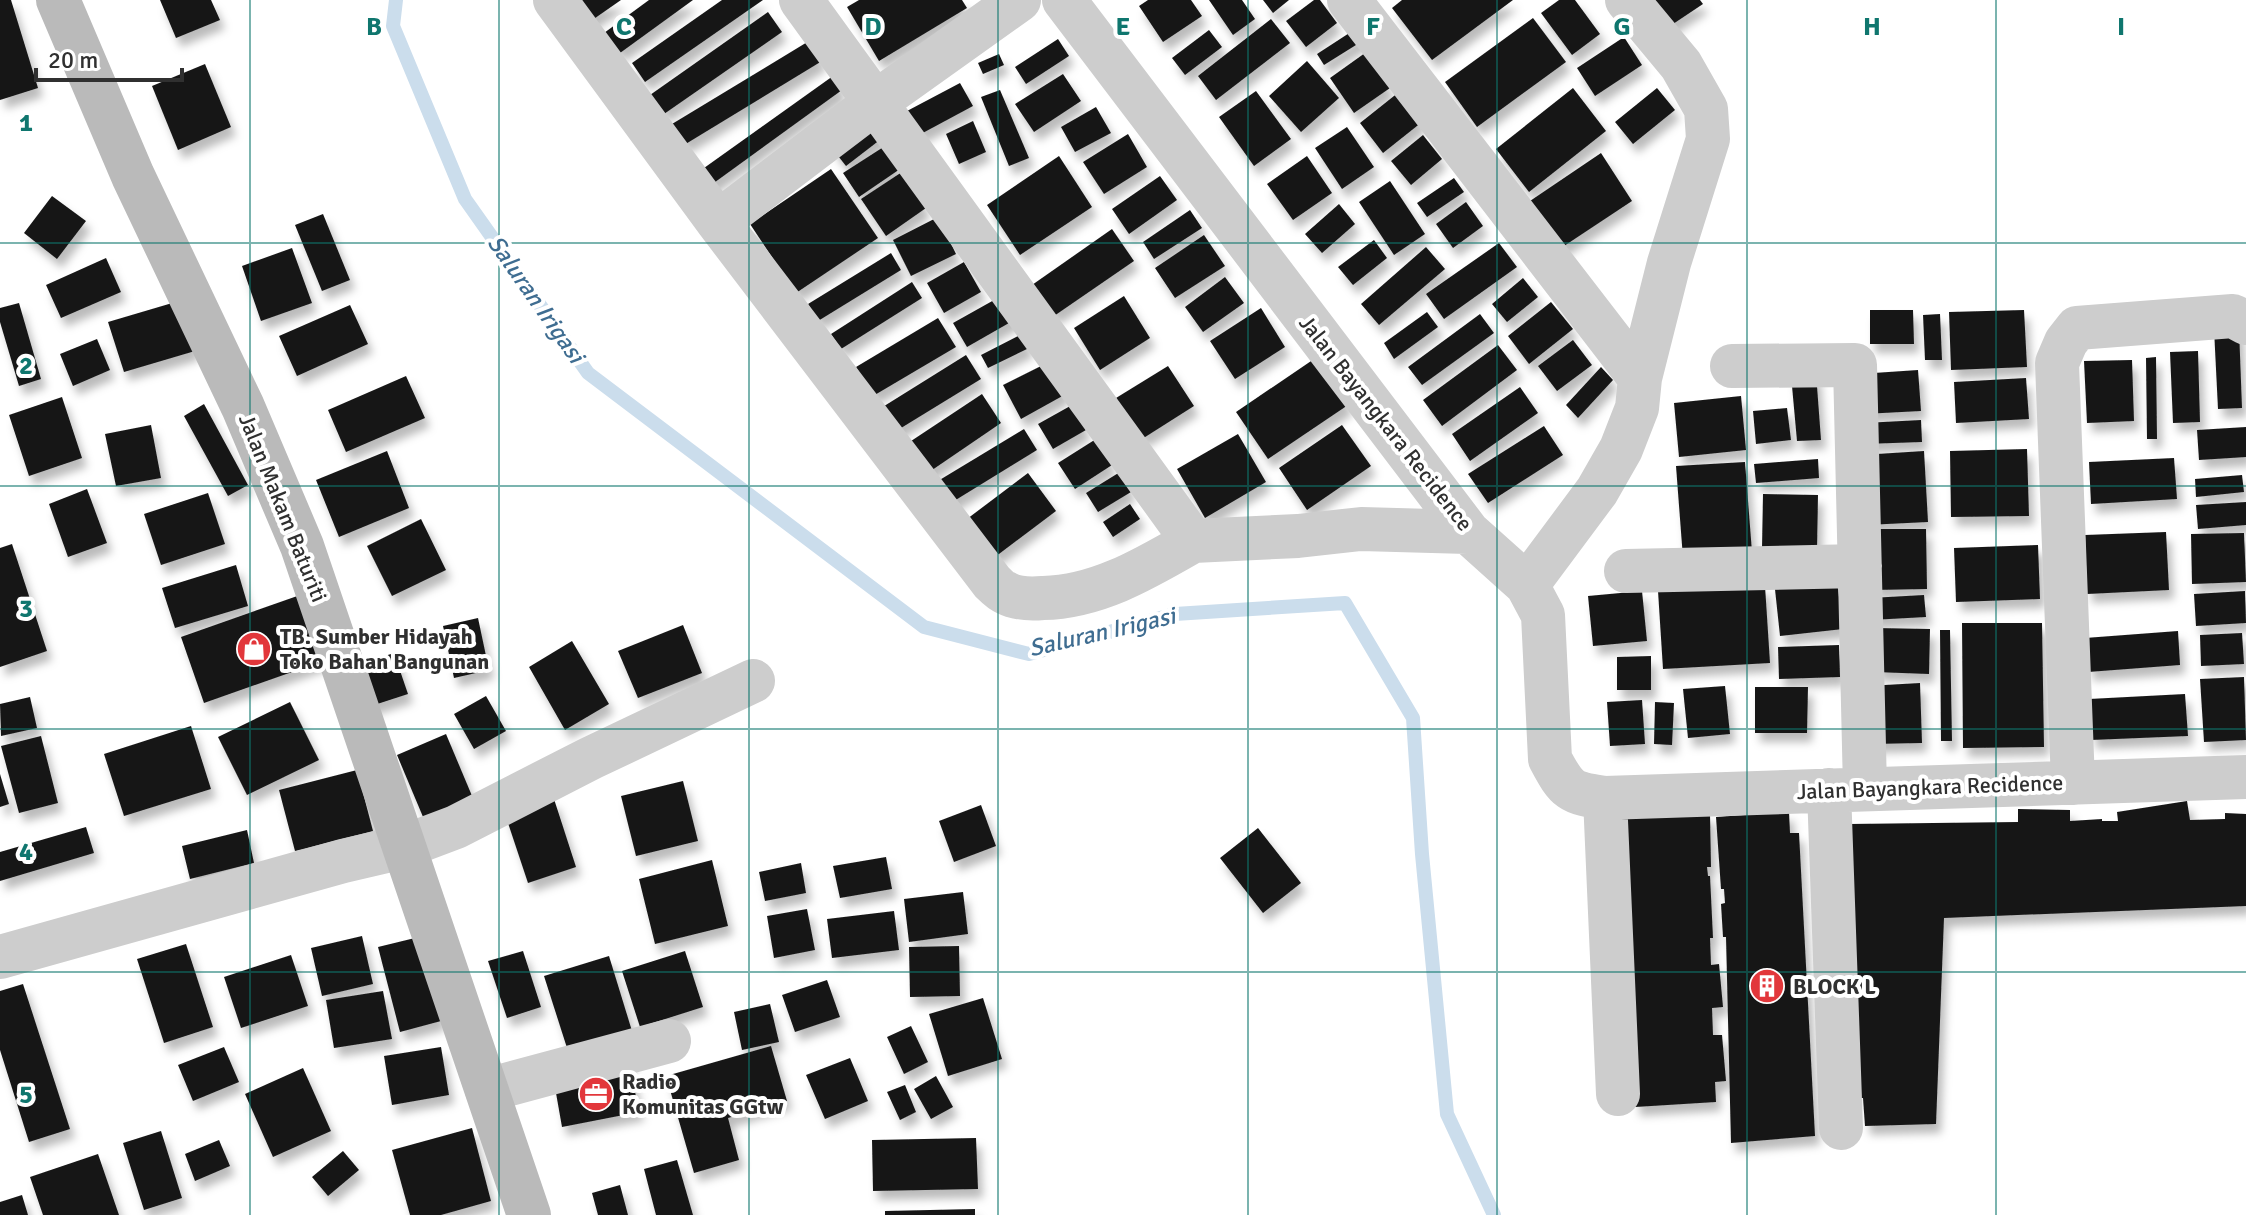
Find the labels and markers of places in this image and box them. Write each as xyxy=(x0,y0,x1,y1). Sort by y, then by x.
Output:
place label: TB. Sumber Hidayah Toko Bahan Bangunan xyxy=(280,623,489,675)
shop icon: TB. Sumber Hidayah Toko Bahan Bangunan xyxy=(235,630,273,668)
building icon: BLOCK L xyxy=(1748,967,1786,1005)
place label: BLOCK L xyxy=(1793,973,1876,1000)
place label: Radio Komunitas GGtw xyxy=(622,1068,784,1120)
office icon: Radio Komunitas GGtw xyxy=(577,1075,615,1113)

